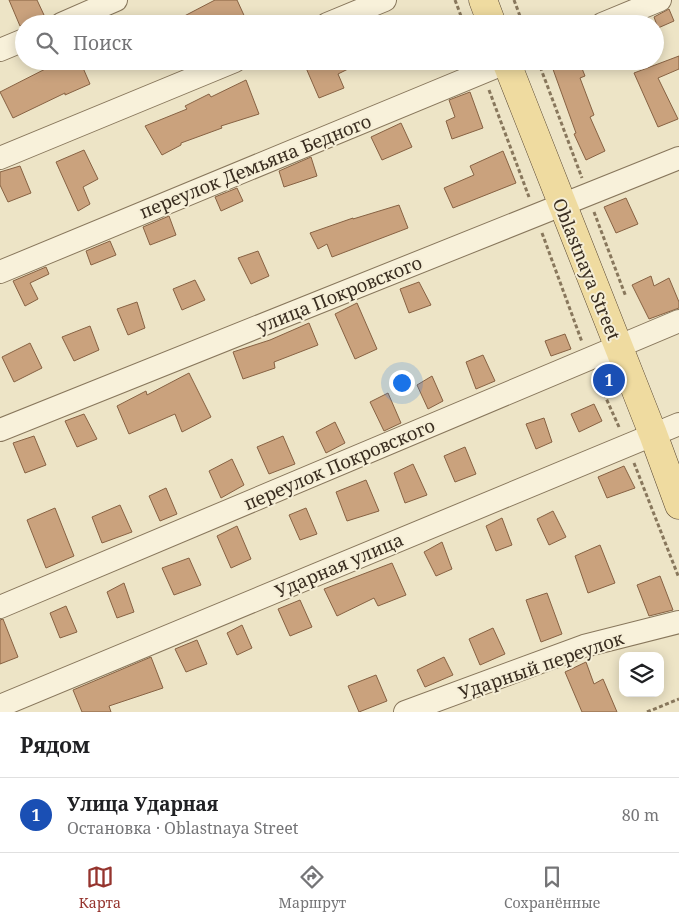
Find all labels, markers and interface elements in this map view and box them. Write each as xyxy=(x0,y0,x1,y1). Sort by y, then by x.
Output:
search box xyxy=(15,15,664,70)
icon: search xyxy=(33,29,61,57)
text: Поиск xyxy=(73,30,132,56)
street label: переулок Демьяна Бедного xyxy=(136,108,374,224)
street label: Oblastnaya Street xyxy=(548,194,626,344)
street label: улица Покровского xyxy=(253,250,425,338)
pin: 1 xyxy=(593,361,625,399)
your location xyxy=(389,370,415,396)
street label: переулок Покровского xyxy=(240,413,438,515)
street label: Ударная улица xyxy=(271,527,407,603)
street label: Ударный переулок xyxy=(455,625,627,705)
map controls xyxy=(619,652,664,697)
button: layers xyxy=(619,652,664,697)
text: Рядом xyxy=(20,731,90,759)
text: Улица Ударная xyxy=(67,791,218,817)
text: 1 xyxy=(31,804,41,826)
text: 80 m xyxy=(622,804,659,826)
text: Остановка · Oblastnaya Street xyxy=(67,817,298,839)
tab: Карта xyxy=(79,863,121,912)
tab: Маршрут xyxy=(279,863,346,912)
tab: Сохранённые xyxy=(504,863,600,912)

